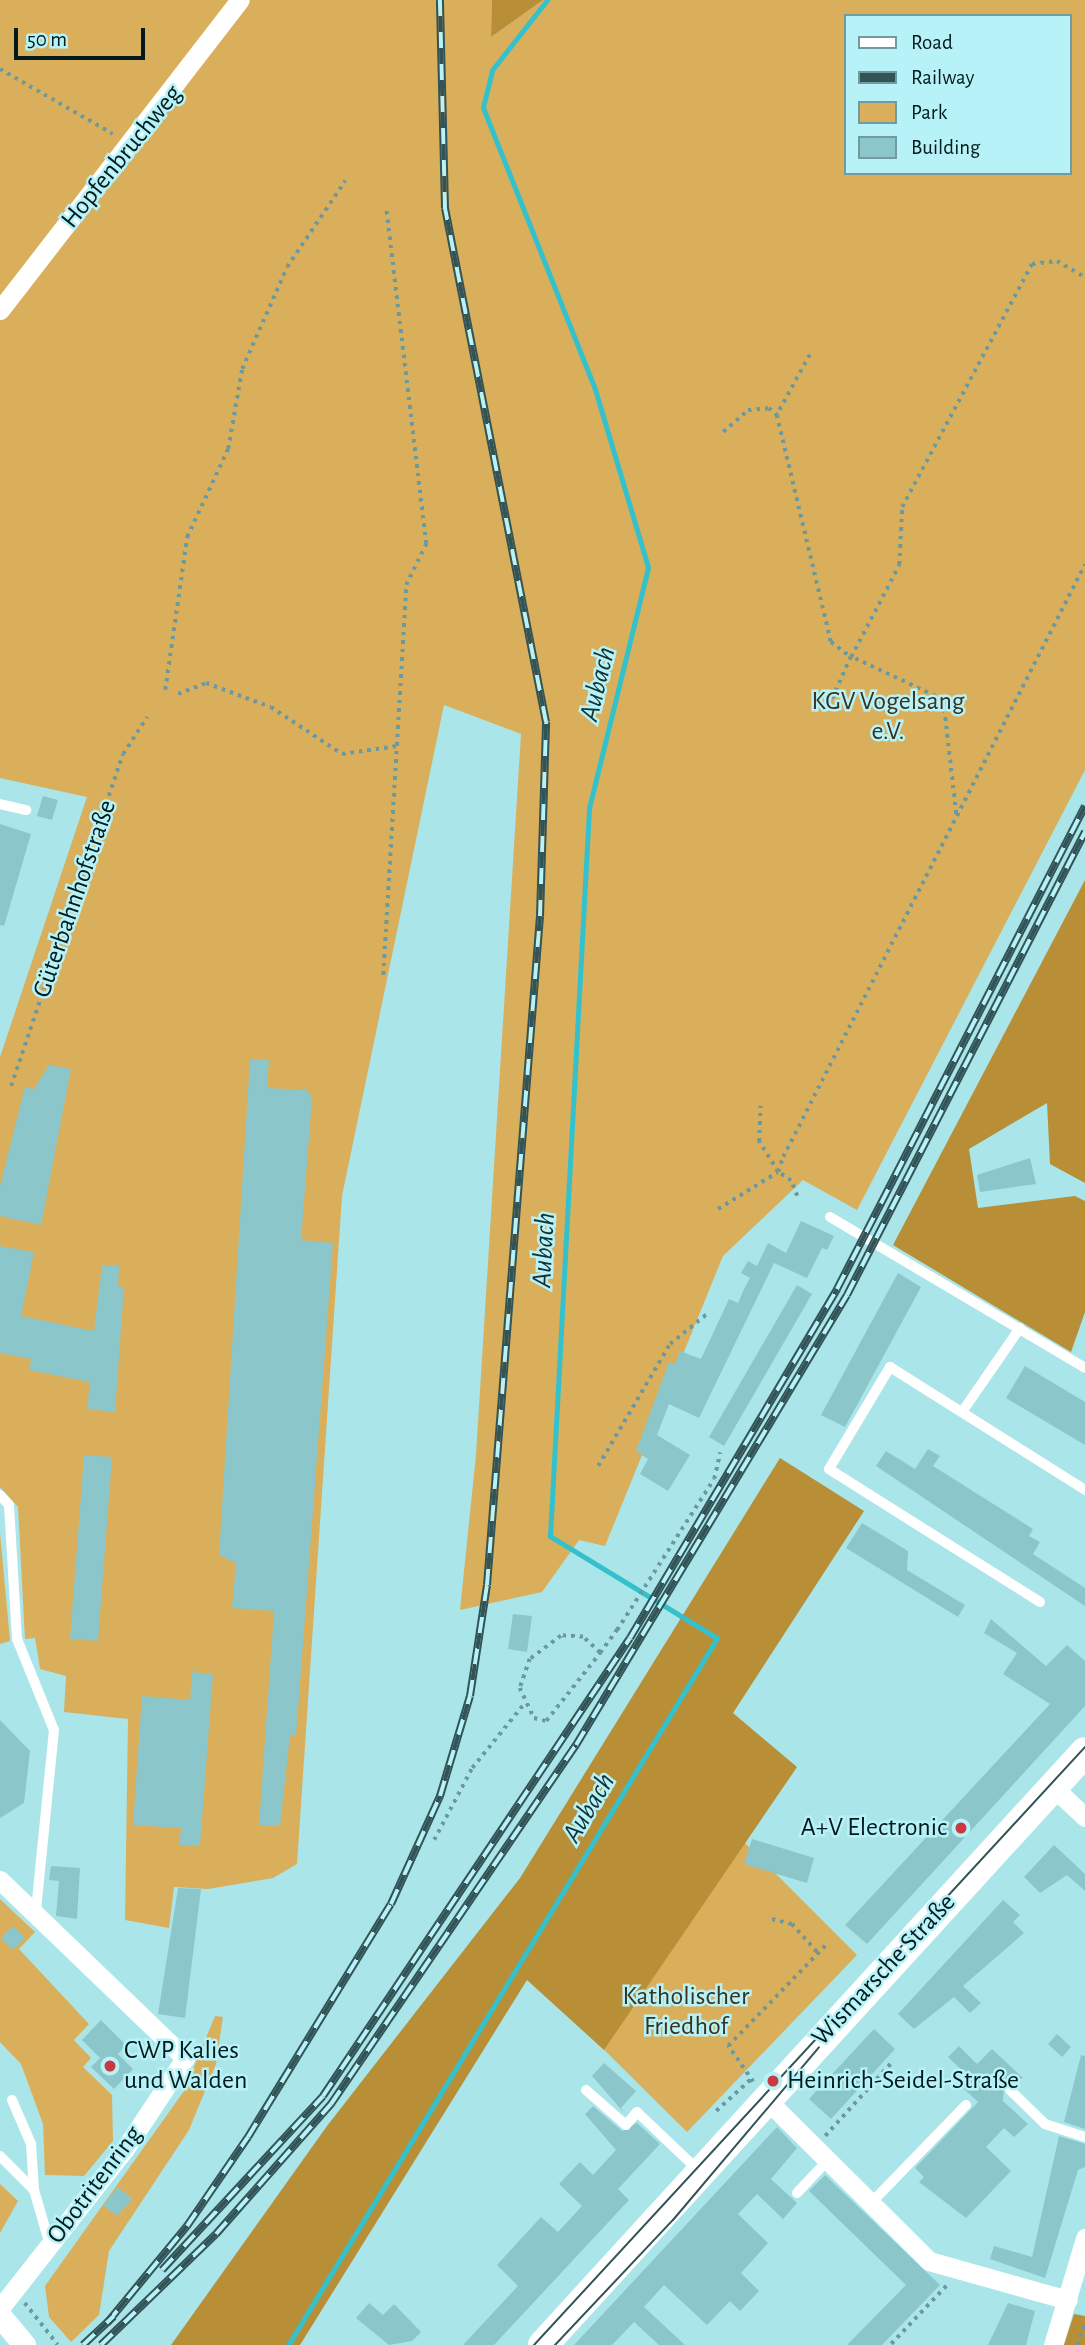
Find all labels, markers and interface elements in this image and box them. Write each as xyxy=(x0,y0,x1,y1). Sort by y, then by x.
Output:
scale bar xyxy=(18,14,149,58)
legend xyxy=(844,14,1071,175)
text: 50 m xyxy=(27,29,67,50)
text: Road xyxy=(911,32,953,53)
text: Railway xyxy=(911,67,974,88)
street label: Hopfenbruchweg xyxy=(55,79,189,235)
text: Park xyxy=(911,102,947,123)
text: Building xyxy=(911,137,980,158)
water label: Aubach xyxy=(573,643,623,725)
park label: KGV Vogelsang e.V. xyxy=(811,686,965,748)
street label: Güterbahnhofstraße xyxy=(27,796,123,1002)
water label: Aubach xyxy=(525,1212,563,1288)
water label: Aubach xyxy=(555,1767,623,1849)
place label: A+V Electronic xyxy=(801,1812,947,1844)
marker: A+V Electronic xyxy=(953,1820,969,1836)
street label: Wismarsche Straße xyxy=(806,1887,962,2053)
park label: Katholischer Friedhof xyxy=(623,1981,749,2042)
place label: CWP Kalies und Walden xyxy=(124,2035,247,2096)
marker: CWP Kalies und Walden xyxy=(102,2058,118,2074)
place label: Heinrich-Seidel-Straße xyxy=(787,2065,1019,2097)
marker: Heinrich-Seidel-Straße xyxy=(765,2073,781,2089)
street label: Obotritenring xyxy=(41,2120,149,2250)

